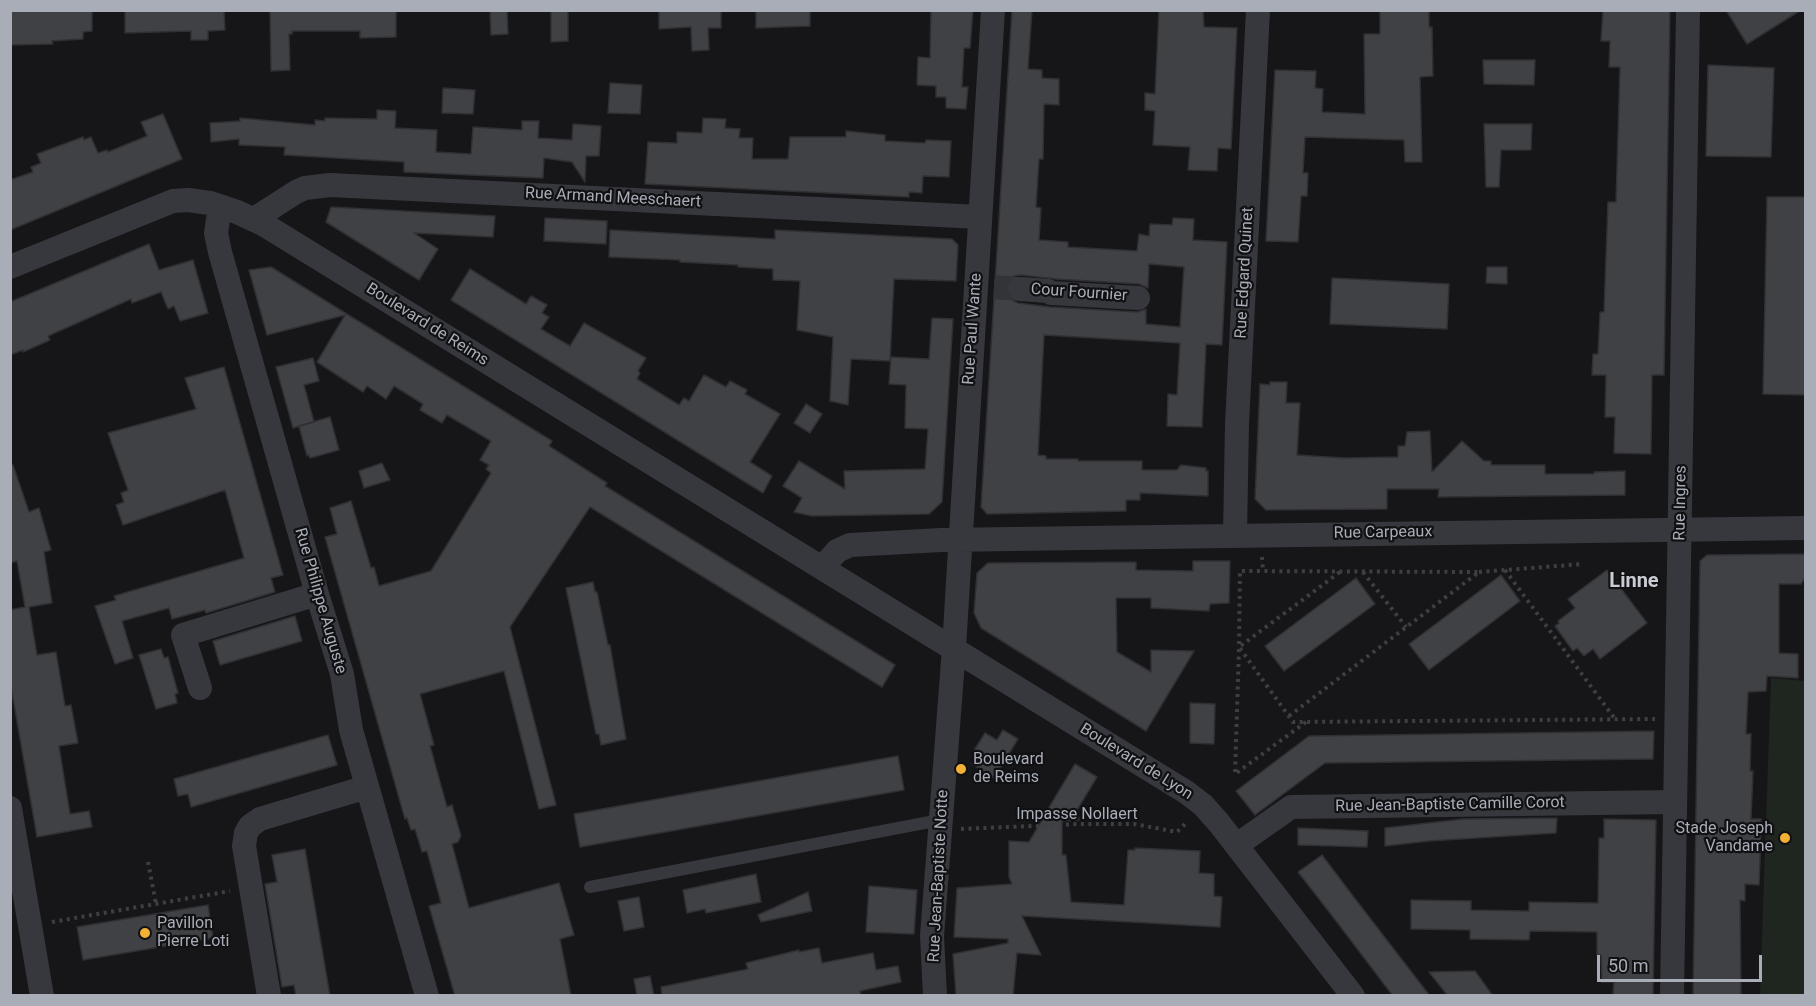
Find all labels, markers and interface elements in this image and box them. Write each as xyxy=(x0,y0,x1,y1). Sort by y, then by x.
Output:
street label: Rue Armand Meeschaert xyxy=(525,184,701,212)
street label: Rue Edgard Quinet xyxy=(1232,207,1258,339)
street label: Rue Paul Wante xyxy=(960,273,986,385)
street label: Boulevard de Reims xyxy=(362,280,492,370)
street label: Cour Fournier xyxy=(1030,280,1128,306)
street label: Rue Ingres xyxy=(1671,465,1691,541)
street label: Rue Carpeaux xyxy=(1334,523,1432,543)
street label: Rue Philippe Auguste xyxy=(290,526,350,676)
district label: Linne xyxy=(1609,570,1659,594)
street label: Boulevard de Lyon xyxy=(1076,720,1196,804)
place label: Boulevard de Reims xyxy=(973,750,1044,788)
marker: Boulevard de Reims xyxy=(954,762,968,776)
street label: Rue Jean-Baptiste Notte xyxy=(925,789,953,963)
street label: Rue Jean-Baptiste Camille Corot xyxy=(1335,793,1565,817)
street label: Impasse Nollaert xyxy=(1016,805,1138,825)
place label: Stade Joseph Vandame xyxy=(1676,819,1773,857)
marker: Stade Joseph Vandame xyxy=(1778,831,1792,845)
place label: Pavillon Pierre Loti xyxy=(157,914,229,952)
marker: Pavillon Pierre Loti xyxy=(138,926,152,940)
scale bar xyxy=(1600,943,1765,981)
text: 50 m xyxy=(1608,955,1648,976)

